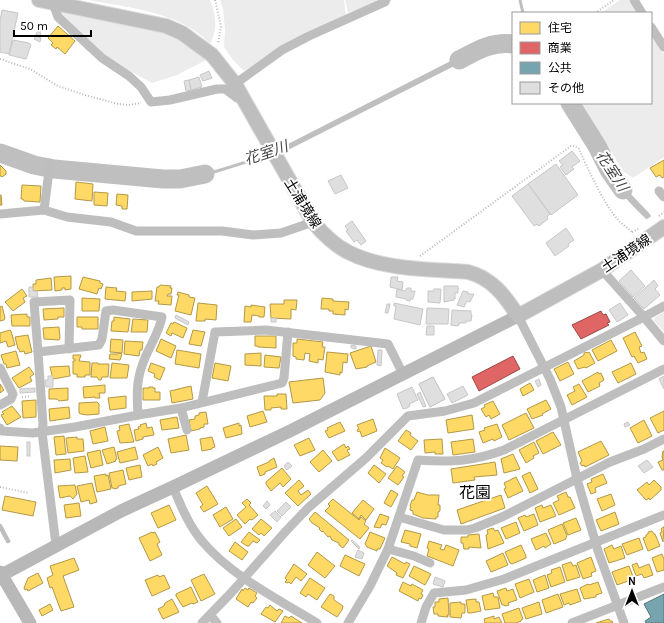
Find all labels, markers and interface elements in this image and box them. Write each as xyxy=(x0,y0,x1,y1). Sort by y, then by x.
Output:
scale bar xyxy=(14,12,91,38)
legend xyxy=(512,12,652,104)
text: 50 m xyxy=(20,19,48,33)
text: 住宅 xyxy=(548,21,572,35)
text: 商業 xyxy=(548,41,572,55)
text: 公共 xyxy=(548,61,572,75)
text: その他 xyxy=(548,81,584,95)
water label: 花室川 xyxy=(242,137,292,169)
water label: 花室川 xyxy=(592,147,633,196)
street label: 土浦境線 xyxy=(281,175,325,232)
street label: 土浦境線 xyxy=(598,231,654,276)
district label: 花園 xyxy=(459,483,491,502)
north arrow xyxy=(612,571,652,611)
text: N xyxy=(628,575,636,588)

